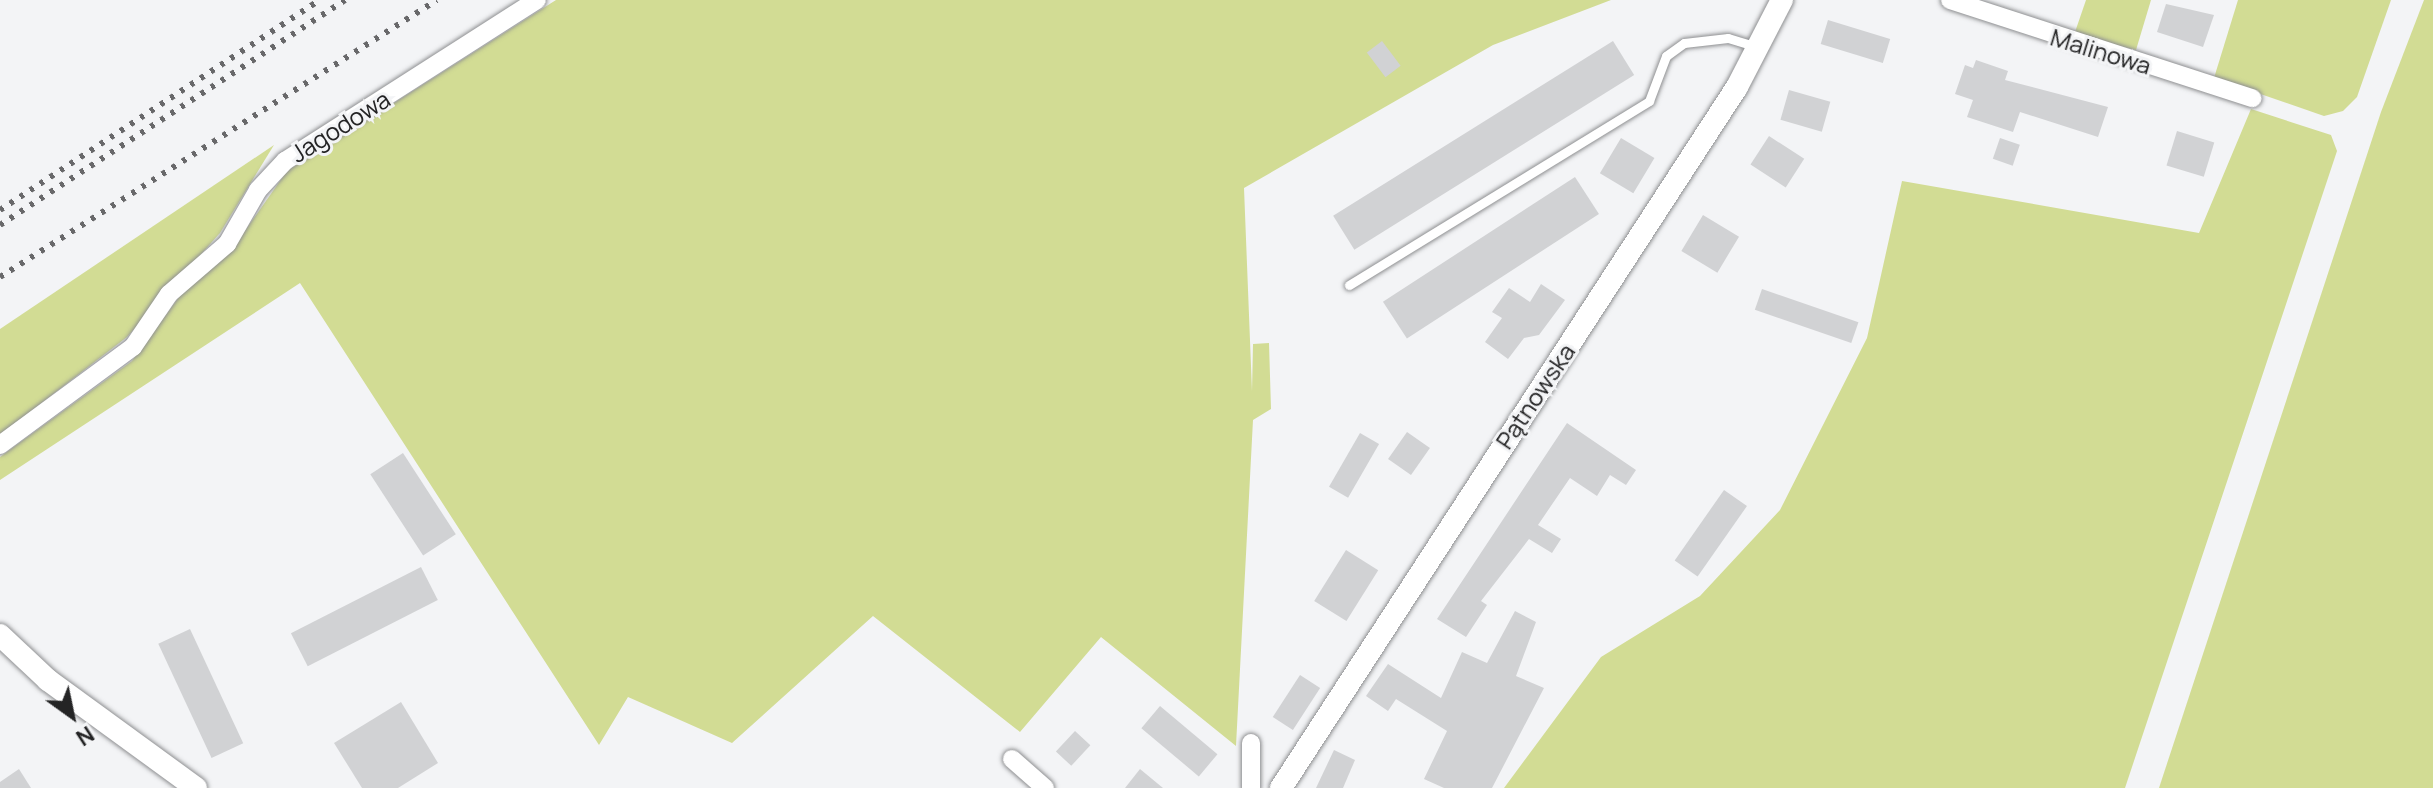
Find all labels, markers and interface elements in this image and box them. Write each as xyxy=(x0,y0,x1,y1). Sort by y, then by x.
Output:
street label: Malinowa xyxy=(2047,22,2155,80)
street label: Jagodowa xyxy=(285,84,395,168)
street label: Pątnowska xyxy=(1489,338,1581,454)
north arrow xyxy=(32,676,112,756)
text: N xyxy=(70,719,100,753)

